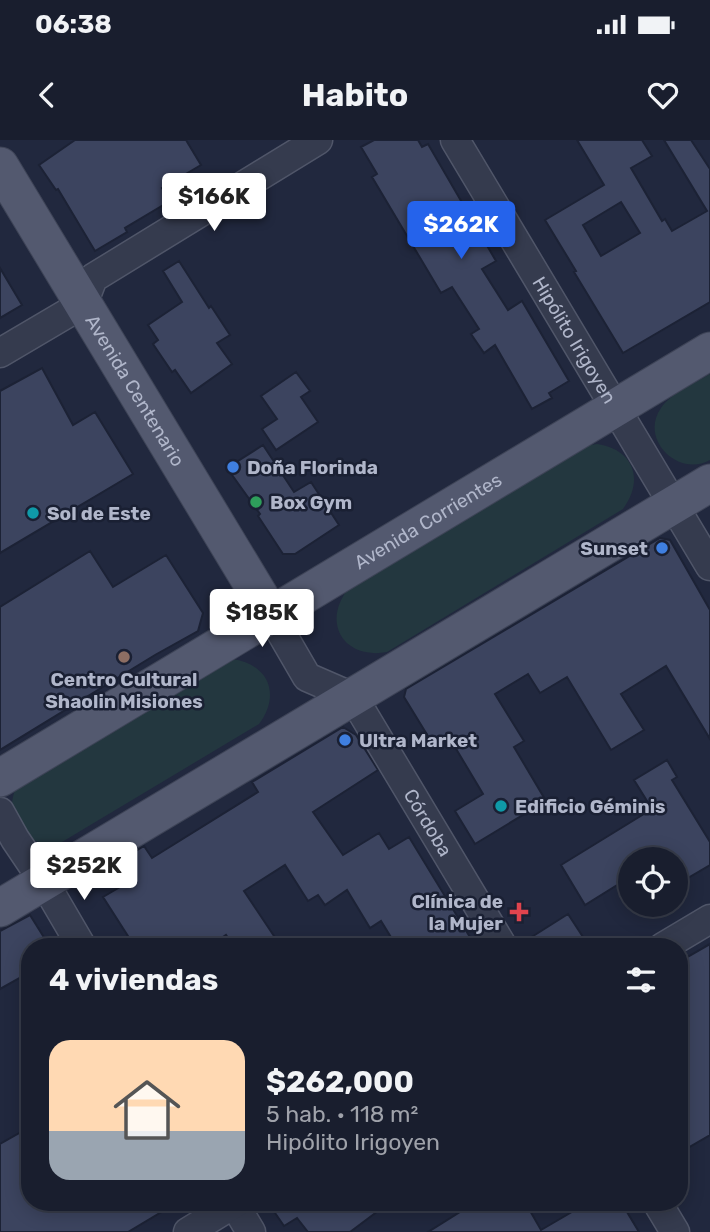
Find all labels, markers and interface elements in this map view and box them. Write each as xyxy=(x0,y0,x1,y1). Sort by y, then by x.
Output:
text: 06:38 xyxy=(35,9,112,40)
icon: back xyxy=(28,76,66,114)
text: Habito xyxy=(302,76,408,114)
icon: heart xyxy=(644,76,682,114)
pin: $166K xyxy=(165,174,263,233)
text: $166K xyxy=(178,182,250,210)
pin: $262K xyxy=(412,201,510,261)
text: $262K xyxy=(423,210,499,238)
street label: Hipólito Irigoyen xyxy=(527,273,621,408)
street label: Avenida Centenario xyxy=(80,311,190,471)
place label: Doña Florinda xyxy=(247,456,378,479)
marker: Doña Florinda xyxy=(225,459,241,475)
street label: Avenida Corrientes xyxy=(350,468,506,574)
place label: Box Gym xyxy=(270,491,352,514)
marker: Box Gym xyxy=(248,494,264,510)
place label: Sol de Este xyxy=(47,502,151,525)
marker: Sol de Este xyxy=(25,505,41,521)
place label: Sunset xyxy=(580,537,648,560)
marker: Sunset xyxy=(654,540,670,556)
pin: $185K xyxy=(213,589,311,649)
text: $185K xyxy=(226,598,298,626)
marker: Centro Cultural Shaolin Misiones xyxy=(116,649,132,665)
place label: Centro Cultural Shaolin Misiones xyxy=(45,668,203,713)
place label: Ultra Market xyxy=(359,729,477,752)
marker: Ultra Market xyxy=(337,732,353,748)
street label: Córdoba xyxy=(399,785,457,860)
place label: Edificio Géminis xyxy=(515,795,666,818)
marker: Edificio Géminis xyxy=(493,798,509,814)
pin: $252K xyxy=(35,842,133,902)
map controls xyxy=(618,847,688,917)
button: locate xyxy=(618,847,688,917)
text: $252K xyxy=(46,851,122,879)
place label: Clínica de la Mujer xyxy=(411,890,503,935)
marker: Clínica de la Mujer xyxy=(509,902,529,922)
icon: filters xyxy=(622,961,660,999)
text: 4 viviendas xyxy=(49,962,218,998)
text: $262,000 xyxy=(266,1064,414,1100)
icon: home xyxy=(105,1068,189,1152)
text: 5 hab. · 118 m² xyxy=(266,1100,418,1128)
text: Hipólito Irigoyen xyxy=(266,1128,440,1156)

